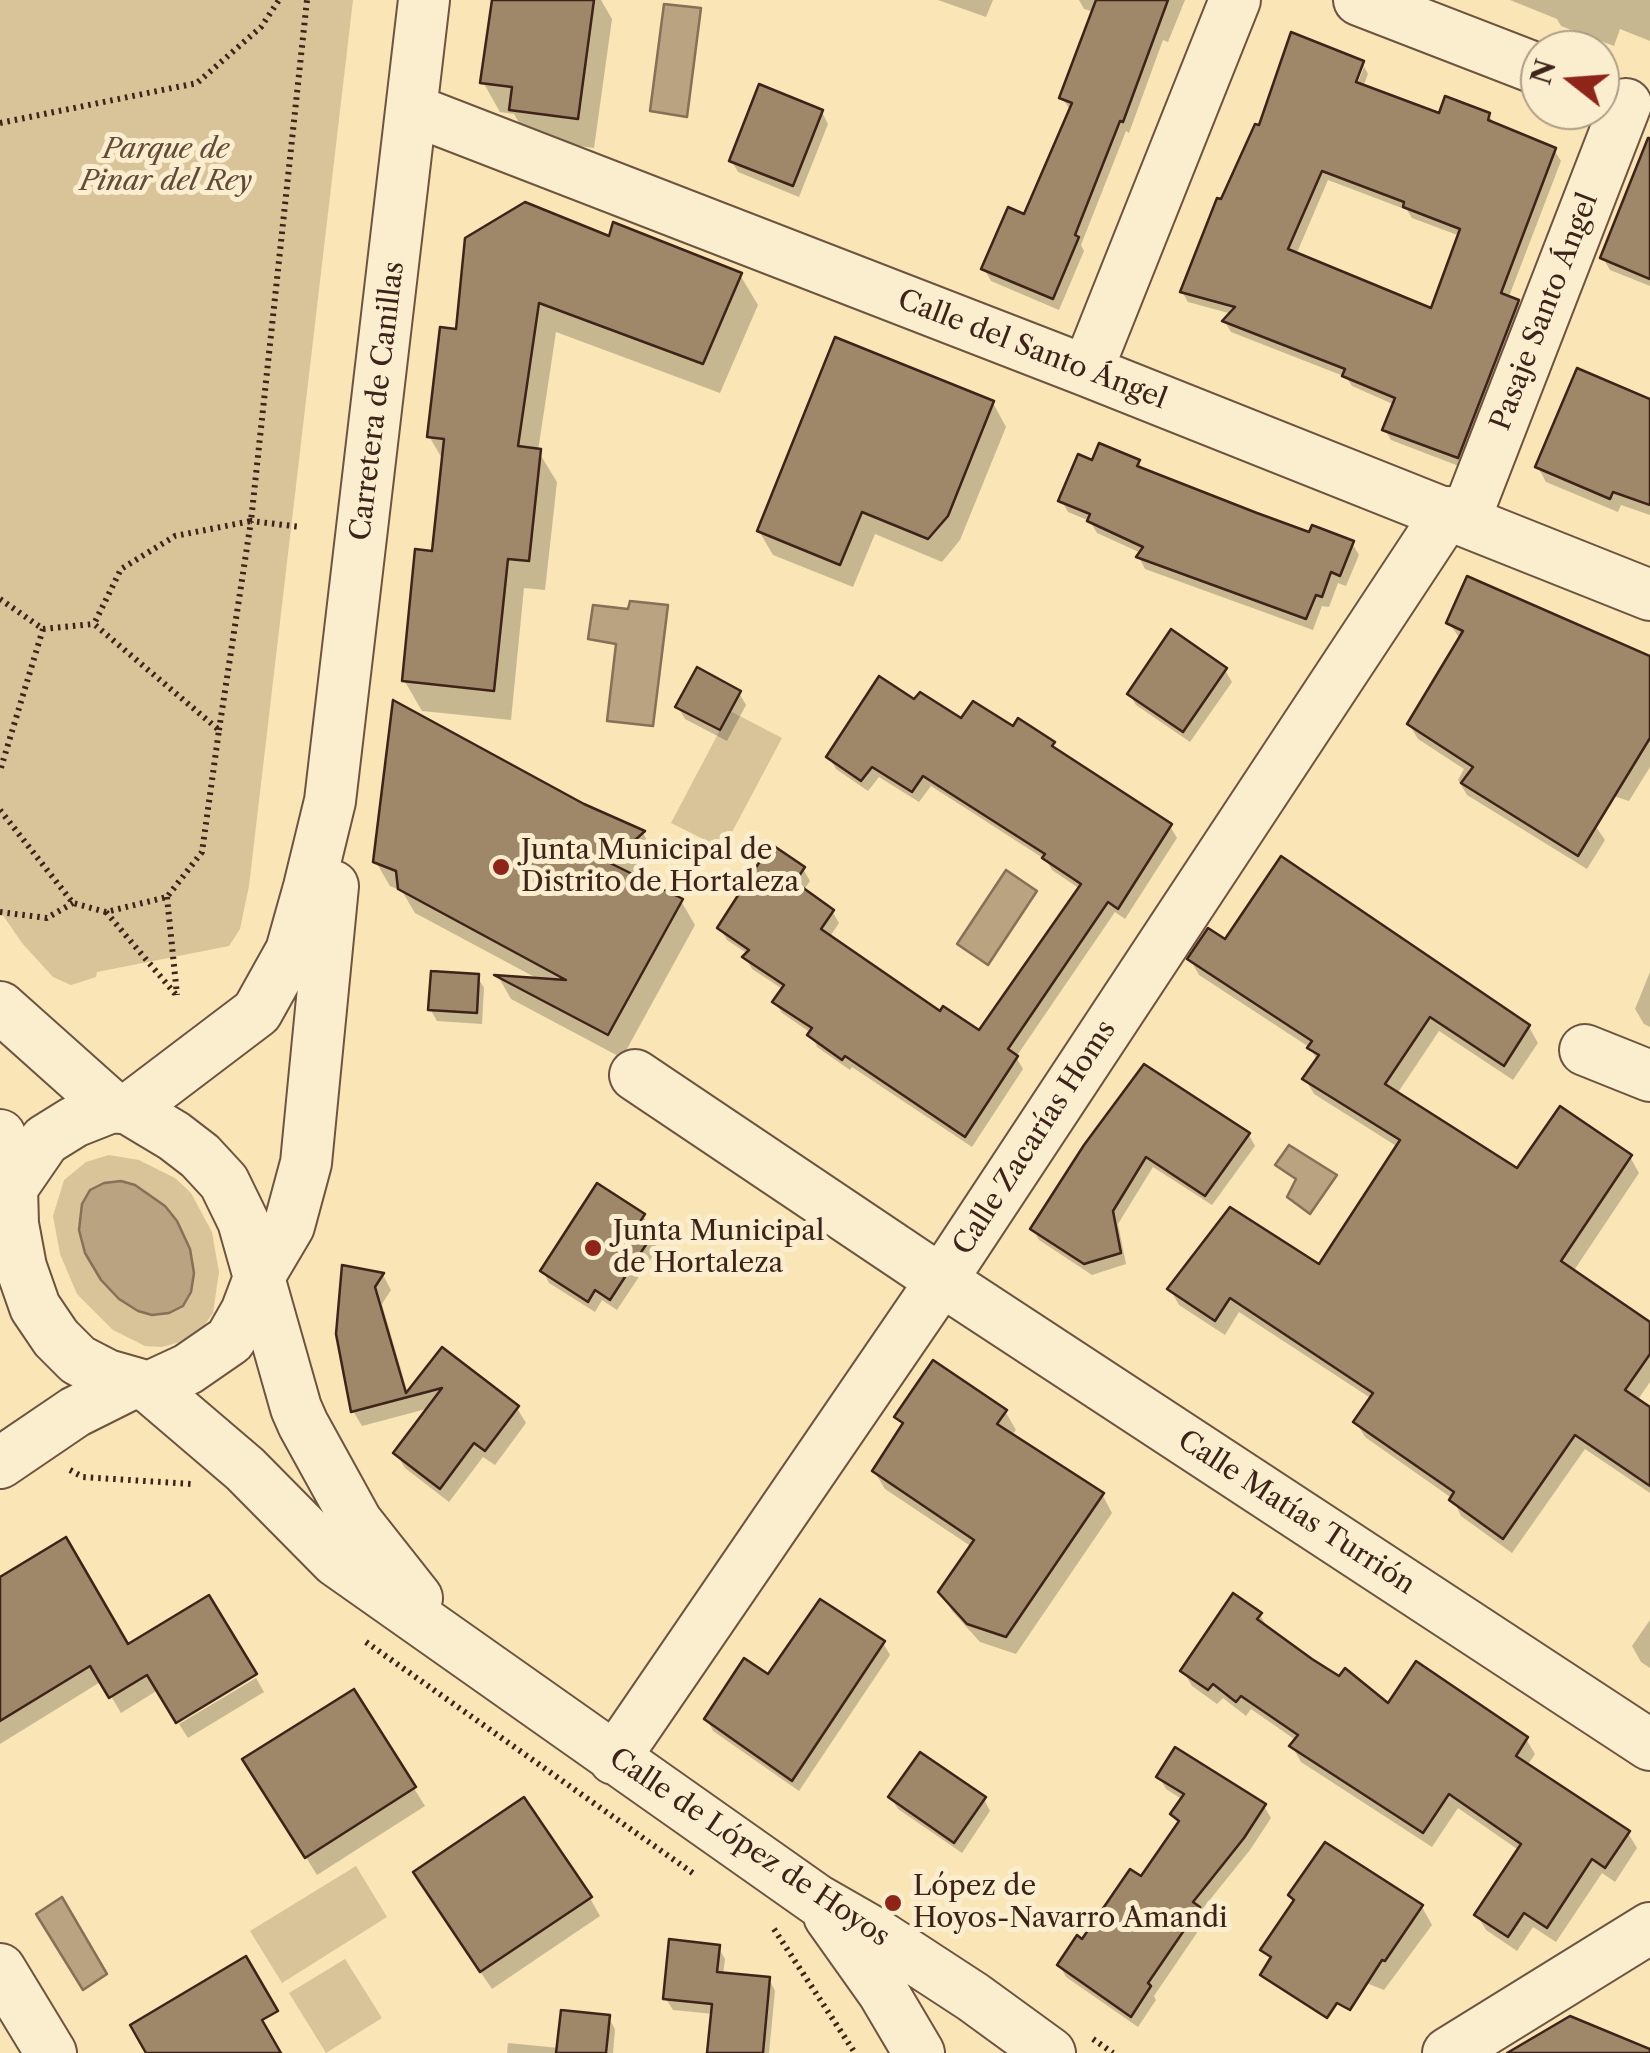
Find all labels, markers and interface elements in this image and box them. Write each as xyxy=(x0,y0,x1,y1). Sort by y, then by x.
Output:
north arrow xyxy=(1520,30,1620,130)
text: N xyxy=(1523,55,1563,88)
park label: Parque de Pinar del Rey xyxy=(80,133,252,199)
street label: Pasaje Santo Ángel xyxy=(1484,189,1606,435)
street label: Carretera de Canillas xyxy=(344,260,412,542)
street label: Calle del Santo Ángel xyxy=(893,283,1171,417)
place label: Junta Municipal de Distrito de Hortaleza xyxy=(521,834,799,900)
marker: Junta Municipal de Distrito de Hortaleza xyxy=(490,856,512,878)
street label: Calle Zacarías Homs xyxy=(947,1014,1123,1262)
place label: Junta Municipal de Hortaleza xyxy=(613,1215,824,1281)
marker: Junta Municipal de Hortaleza xyxy=(582,1237,604,1259)
street label: Calle Matías Turrión xyxy=(1171,1424,1421,1602)
street label: Calle de López de Hoyos xyxy=(603,1742,895,1954)
place label: López de Hoyos-Navarro Amandi xyxy=(913,1870,1228,1936)
marker: López de Hoyos-Navarro Amandi xyxy=(882,1892,904,1914)

